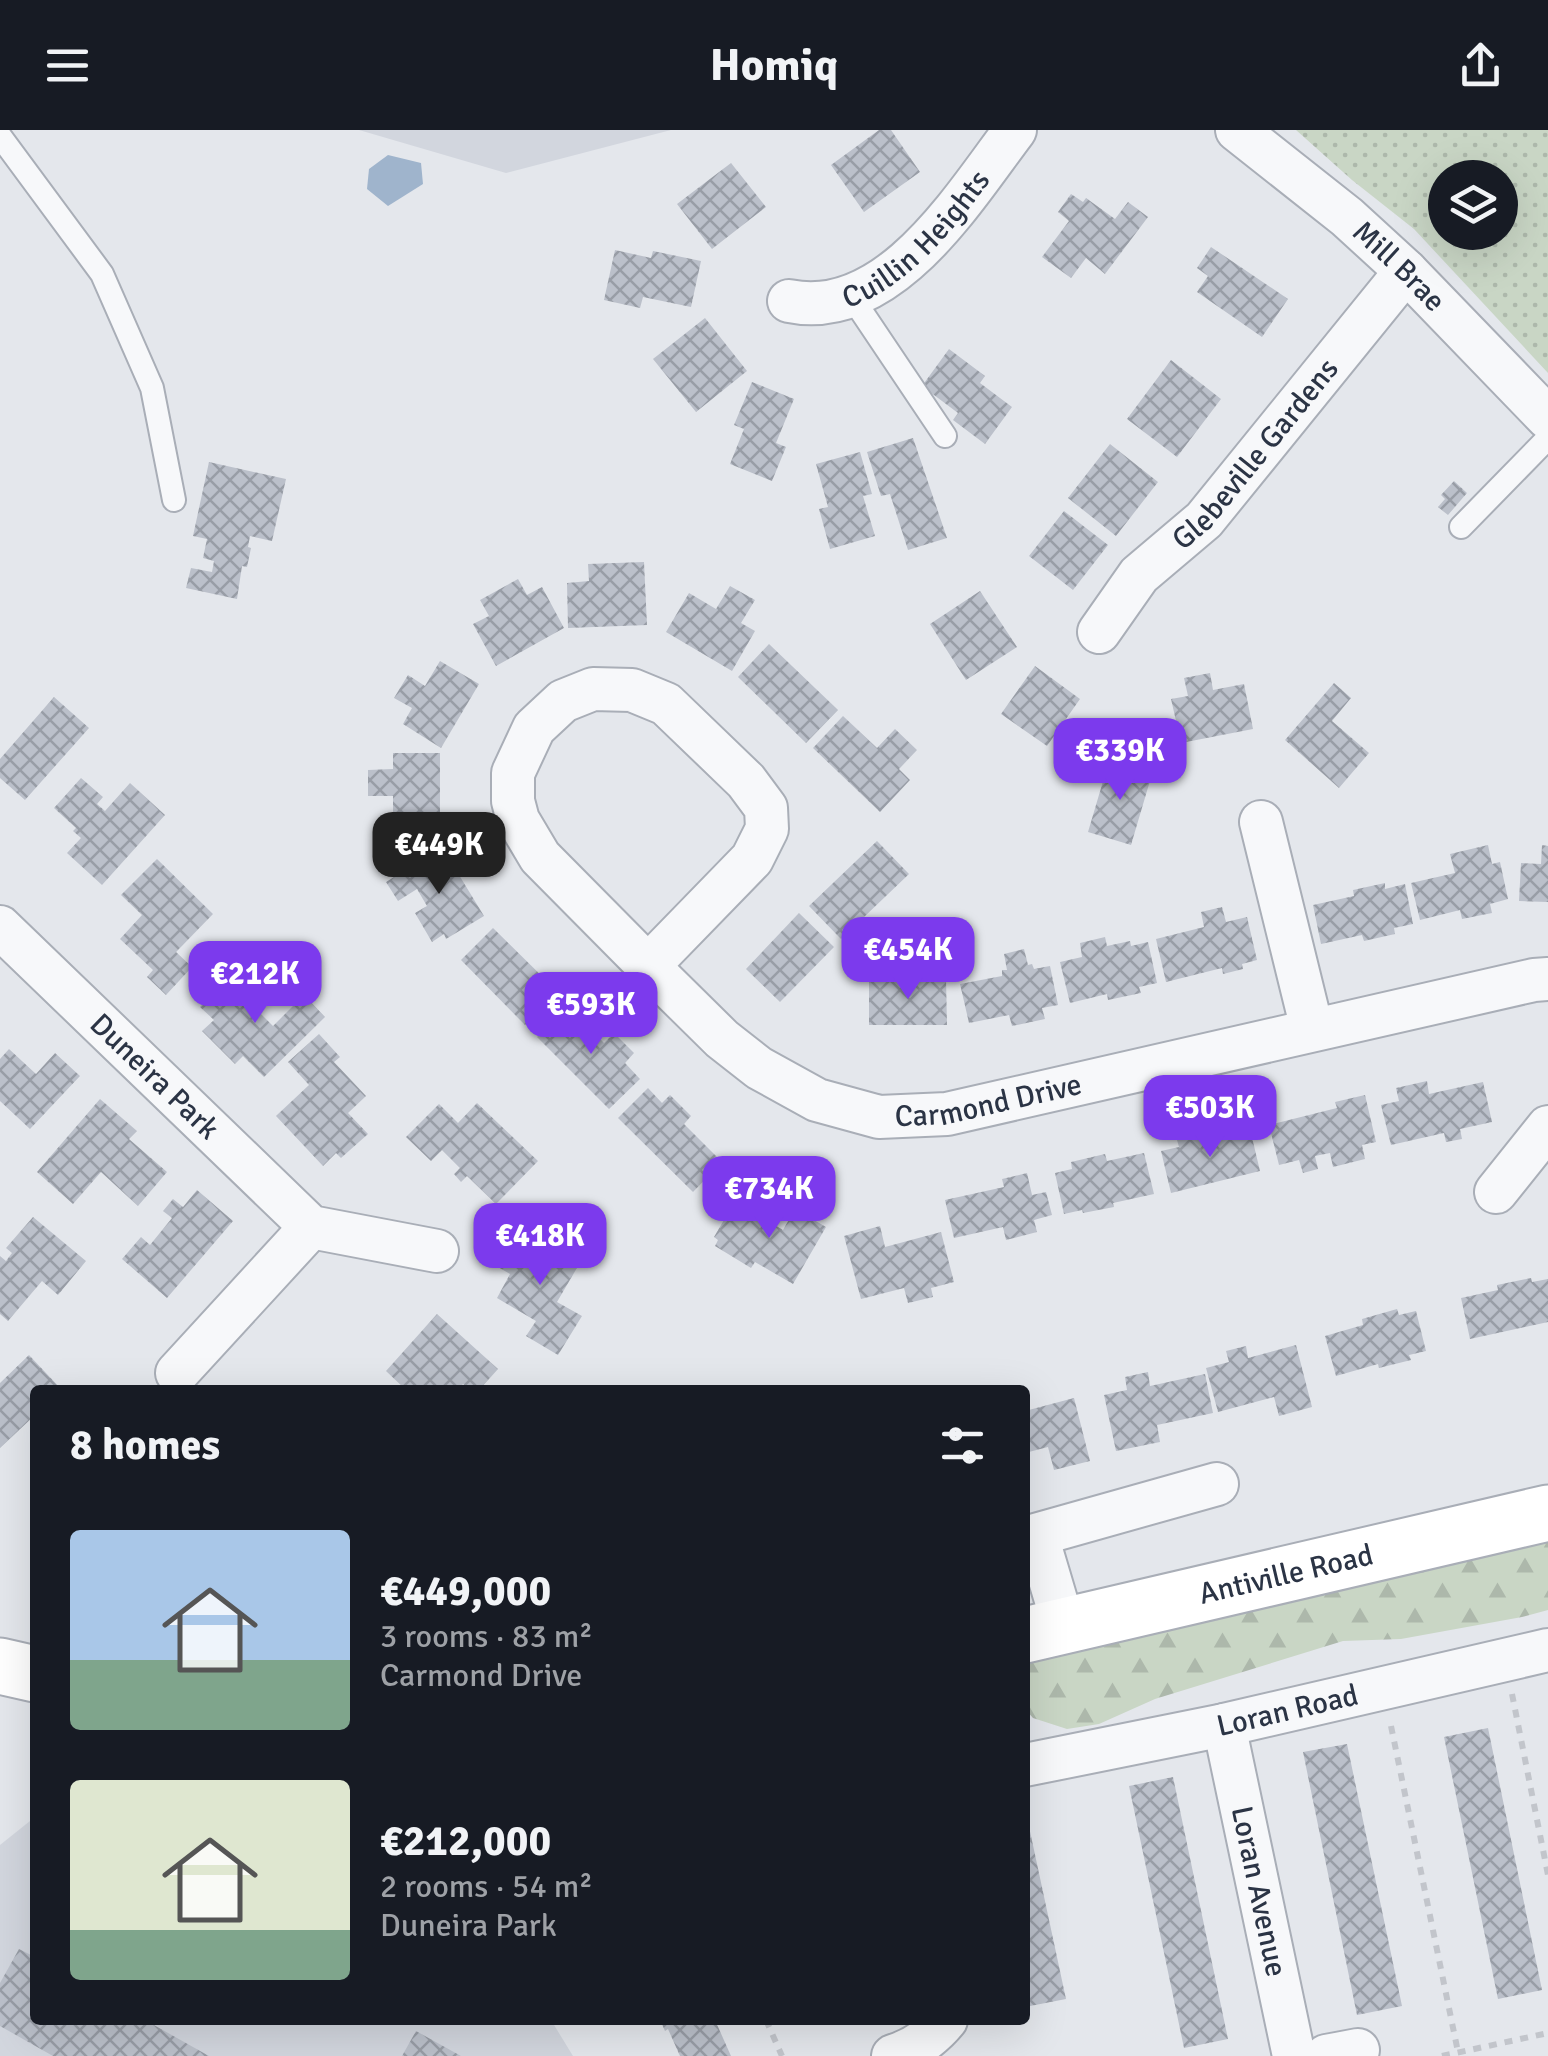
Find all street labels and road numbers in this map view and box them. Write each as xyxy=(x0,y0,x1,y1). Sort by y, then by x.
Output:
street label: Cuillin Heights xyxy=(837,163,998,316)
street label: Mill Brae xyxy=(1345,213,1454,319)
street label: Glebeville Gardens xyxy=(1164,351,1346,558)
street label: Duneira Park xyxy=(82,1005,227,1147)
street label: Carmond Drive xyxy=(894,1065,1085,1135)
street label: Antiville Road xyxy=(1195,1536,1377,1612)
street label: Loran Road xyxy=(1213,1676,1362,1745)
street label: Loran Avenue xyxy=(1223,1803,1295,1980)

